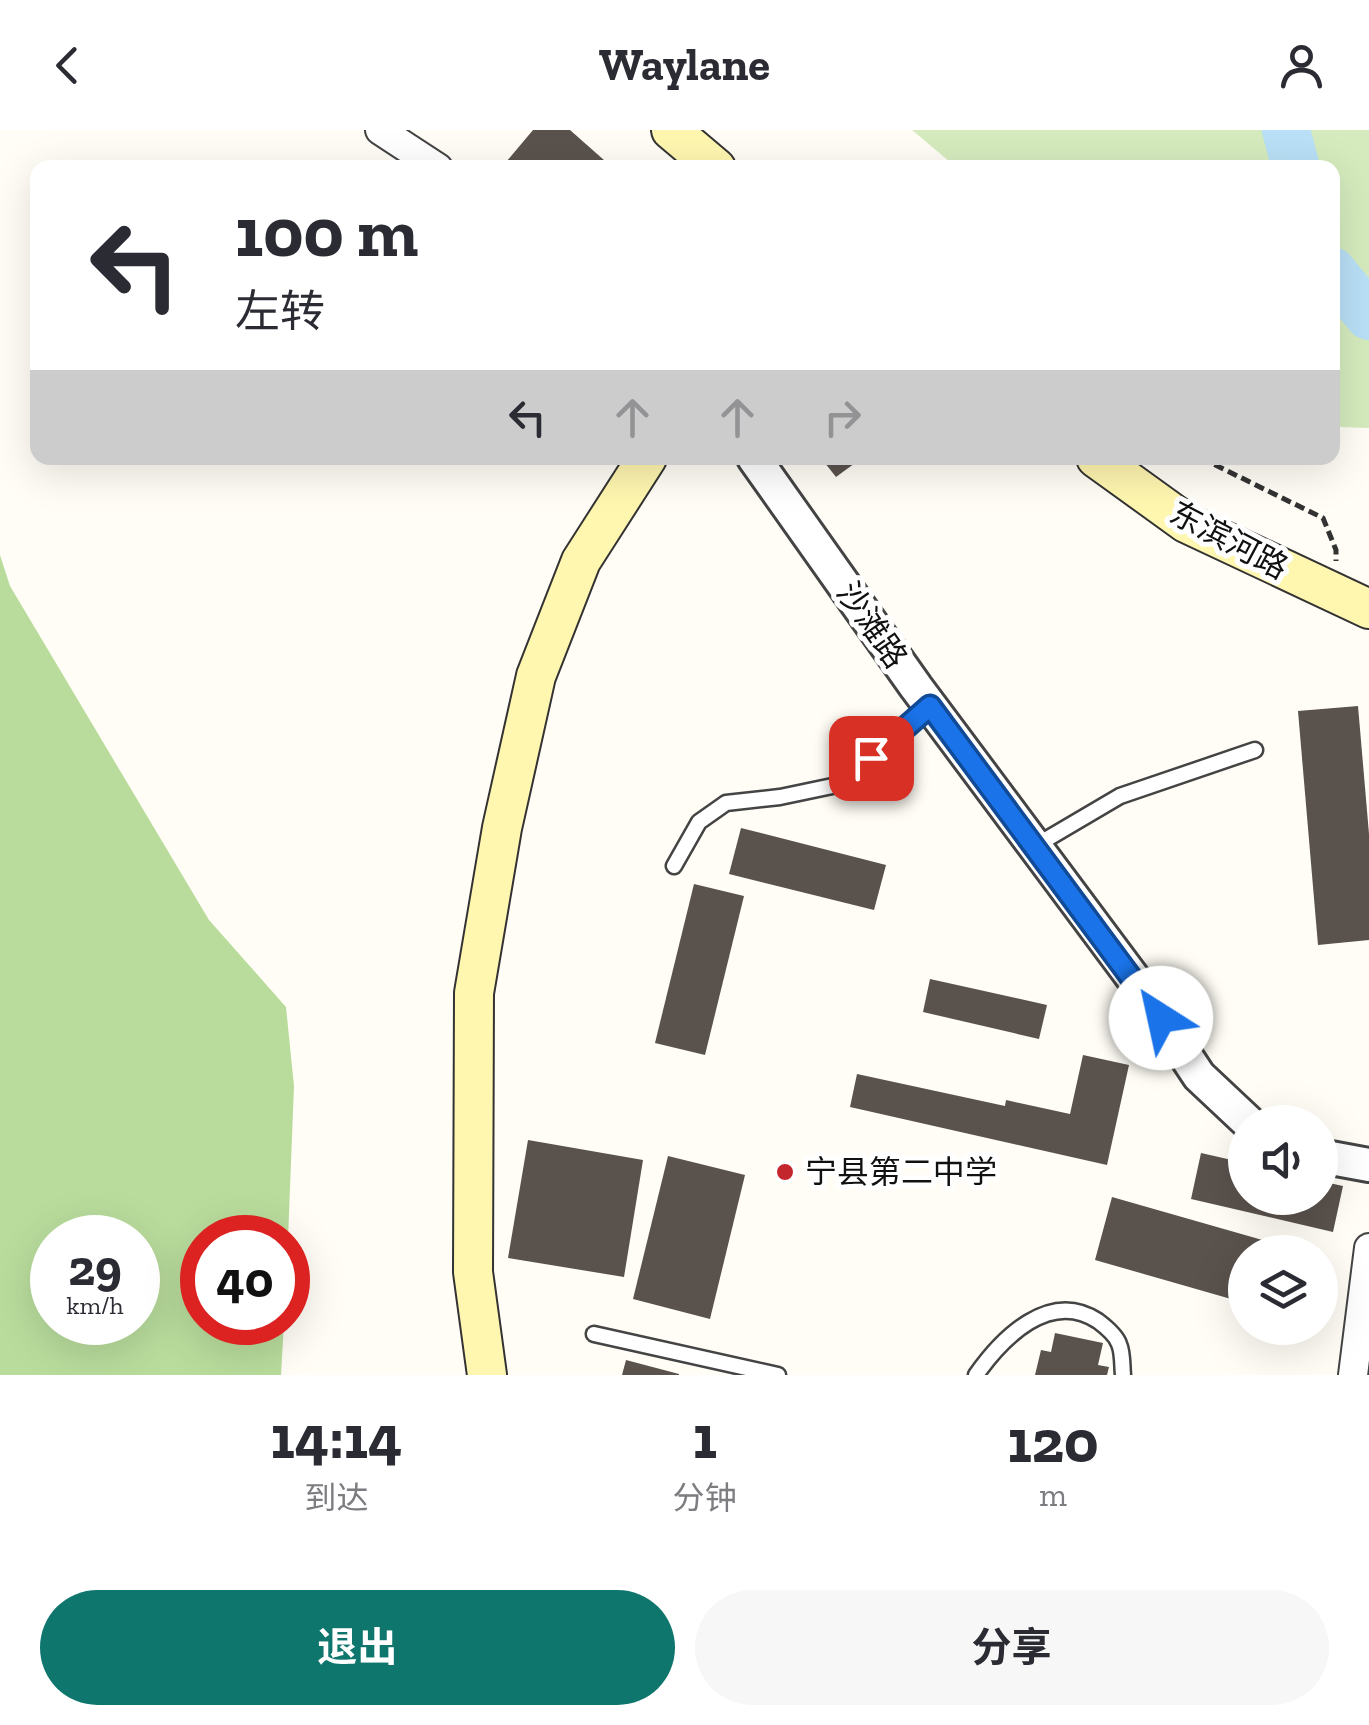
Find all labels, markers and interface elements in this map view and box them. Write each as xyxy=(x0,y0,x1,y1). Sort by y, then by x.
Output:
icon: back xyxy=(40,38,95,93)
text: Waylane xyxy=(599,38,770,92)
icon: person xyxy=(1274,38,1329,93)
text: 100 m xyxy=(235,190,418,274)
icon: left xyxy=(70,200,200,330)
text: 左转 xyxy=(235,285,325,339)
icon: left xyxy=(500,390,555,445)
icon: ahead xyxy=(605,390,660,445)
icon: ahead xyxy=(710,390,765,445)
icon: right xyxy=(815,390,870,445)
street label: 东滨河路 xyxy=(1164,493,1294,587)
street label: 沙滩路 xyxy=(829,575,915,675)
pin xyxy=(829,716,914,801)
icon: arrive xyxy=(844,731,899,786)
position arrow xyxy=(1109,966,1213,1070)
map controls xyxy=(1228,1105,1338,1345)
button: sound xyxy=(1228,1105,1338,1215)
place label: 宁县第二中学 xyxy=(805,1153,997,1191)
marker: 宁县第二中学 xyxy=(774,1161,796,1183)
speed limit sign: 40 xyxy=(180,1215,310,1345)
button: layers xyxy=(1228,1235,1338,1345)
text: 29 xyxy=(68,1238,122,1298)
text: km/h xyxy=(66,1290,124,1320)
text: 14:14 xyxy=(271,1401,402,1473)
text: 1 xyxy=(693,1401,717,1473)
text: 120 xyxy=(1007,1405,1098,1477)
text: m xyxy=(1039,1476,1067,1514)
text: 到达 xyxy=(304,1479,368,1517)
text: 分钟 xyxy=(673,1479,737,1517)
button: 退出 xyxy=(40,1590,675,1705)
button: 分享 xyxy=(695,1590,1329,1705)

